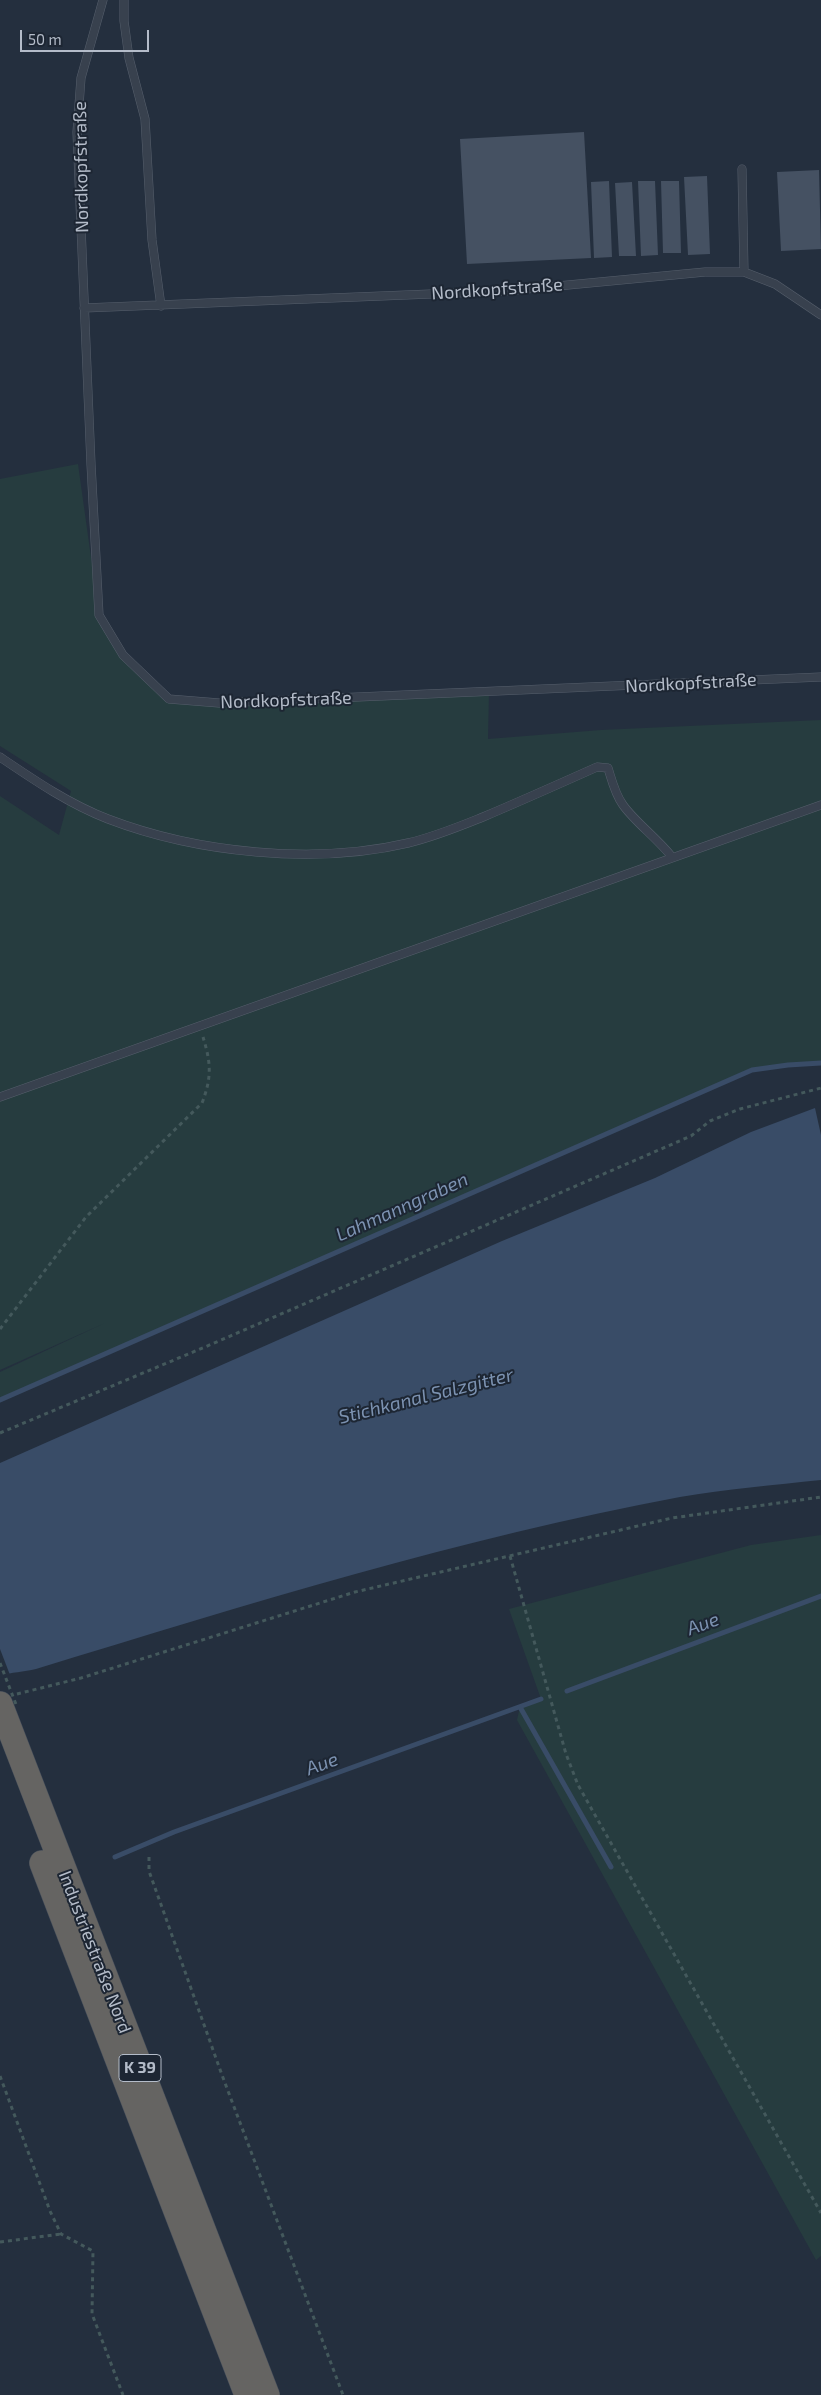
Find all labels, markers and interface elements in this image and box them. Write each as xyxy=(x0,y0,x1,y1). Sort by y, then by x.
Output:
scale bar xyxy=(22,20,151,52)
text: 50 m xyxy=(28,30,62,48)
street label: Nordkopfstraße xyxy=(69,101,93,233)
street label: Nordkopfstraße xyxy=(431,274,563,304)
street label: Nordkopfstraße xyxy=(625,669,757,697)
street label: Nordkopfstraße xyxy=(220,687,352,713)
water label: Lahmanngraben xyxy=(332,1168,472,1246)
water label: Stichkanal Salzgitter xyxy=(336,1363,516,1429)
water label: Aue xyxy=(684,1608,722,1640)
water label: Aue xyxy=(303,1748,341,1780)
street label: Industriestraße Nord xyxy=(54,1868,136,2036)
road number: K 39 xyxy=(119,2054,161,2082)

